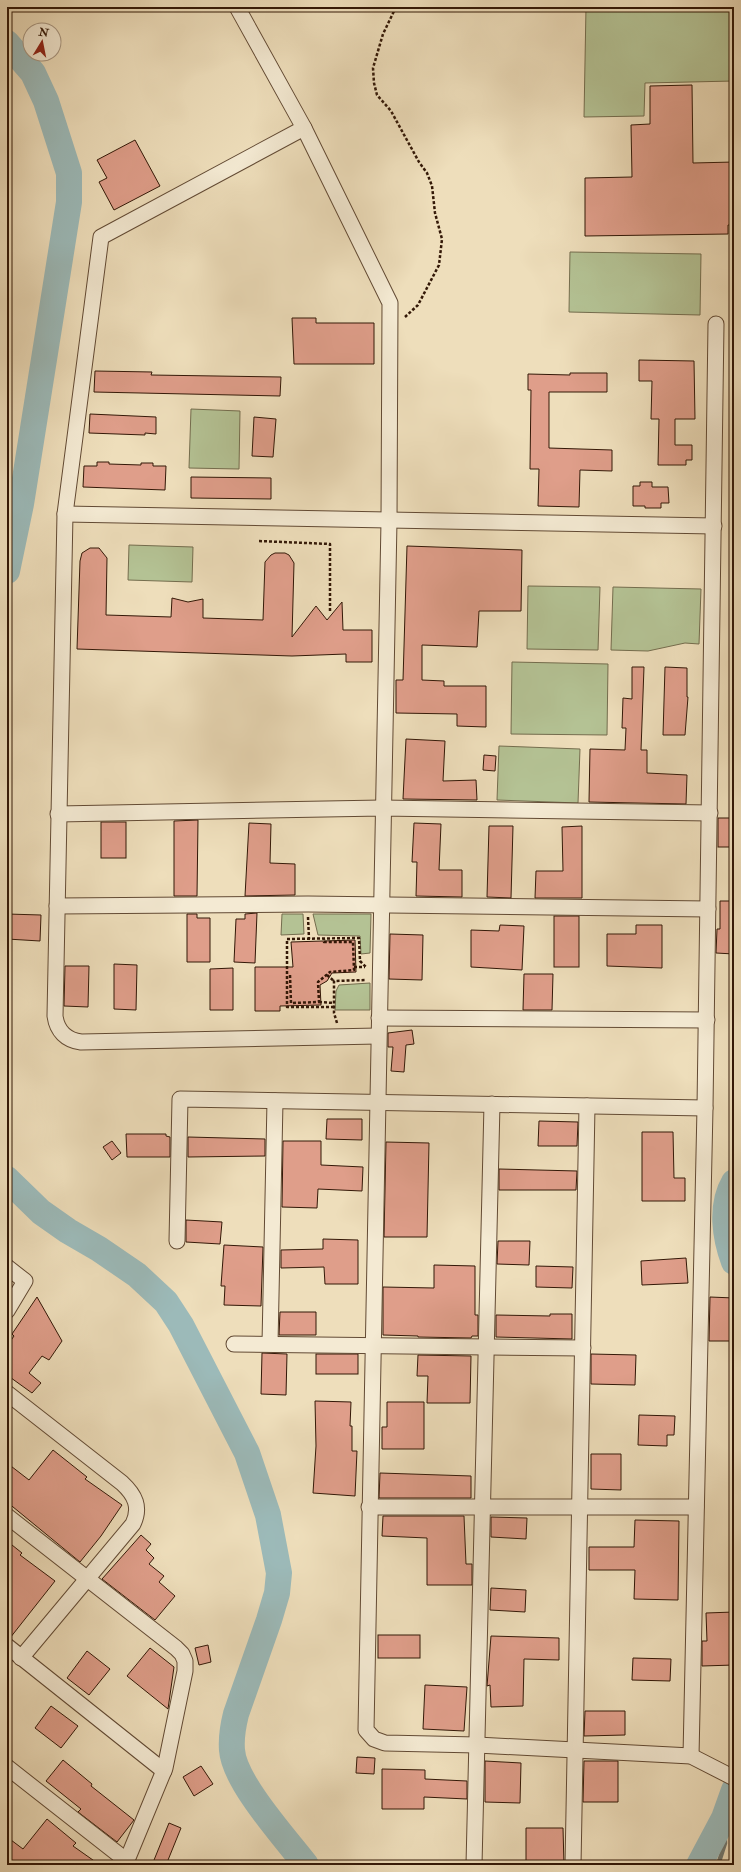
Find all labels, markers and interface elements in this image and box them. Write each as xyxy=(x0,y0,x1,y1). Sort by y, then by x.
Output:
north arrow xyxy=(22,22,62,62)
text: N xyxy=(37,25,51,40)

